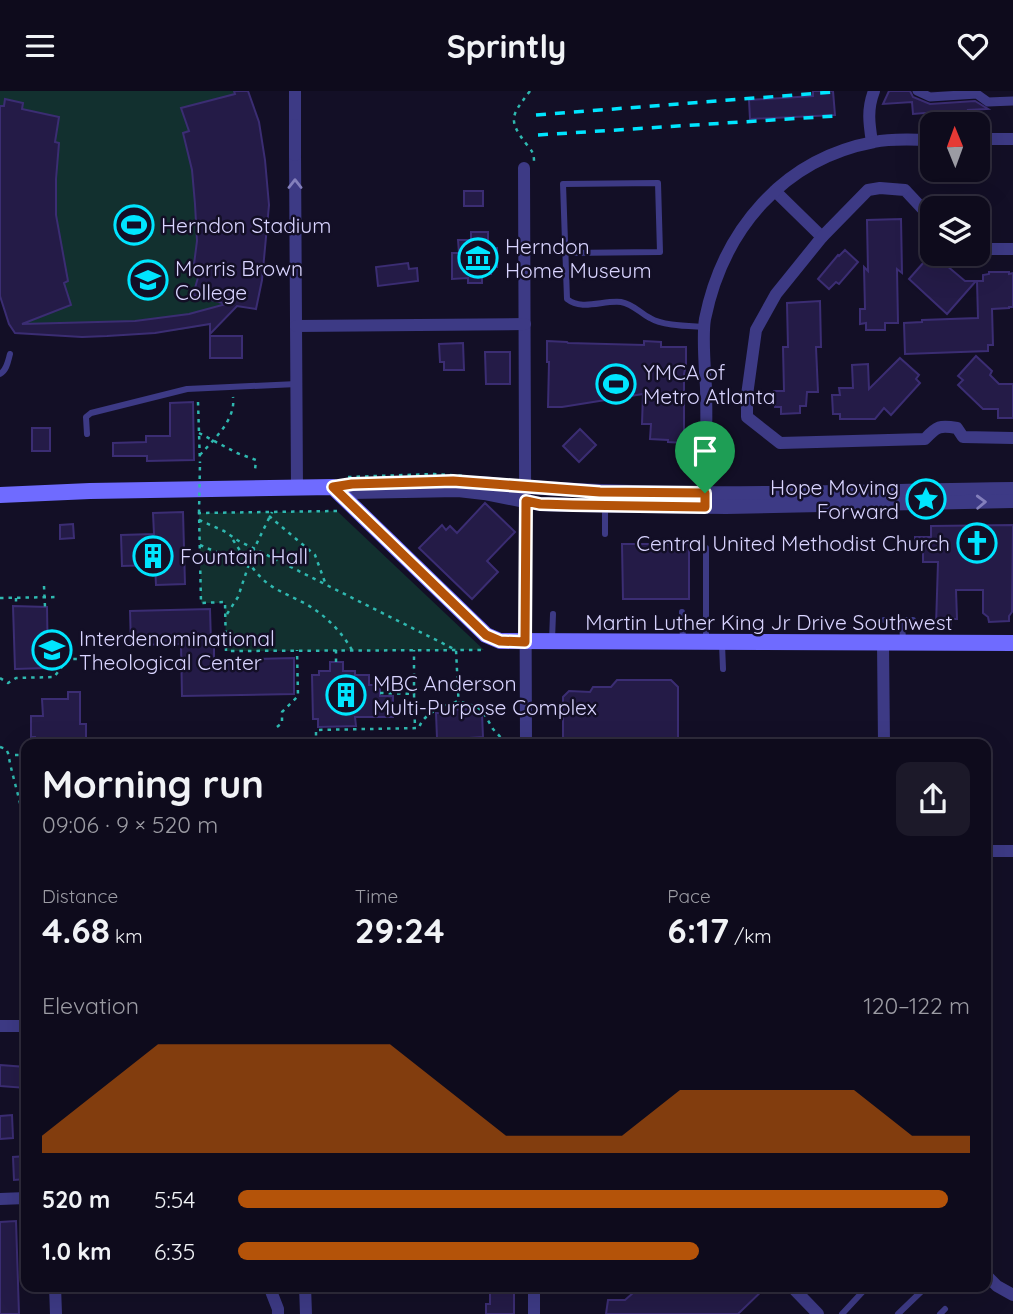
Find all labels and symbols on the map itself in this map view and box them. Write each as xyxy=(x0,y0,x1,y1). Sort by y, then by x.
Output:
north arrow xyxy=(920,112,990,182)
one-way arrow xyxy=(287,179,303,189)
sports icon: Herndon Stadium xyxy=(113,204,155,246)
place label: Herndon Stadium xyxy=(161,212,331,238)
place label: Herndon Home Museum xyxy=(505,233,652,283)
museum icon: Herndon Home Museum xyxy=(457,237,499,279)
place label: Morris Brown College xyxy=(175,255,303,305)
school or university icon: Morris Brown College xyxy=(127,259,169,301)
place label: YMCA of Metro Atlanta xyxy=(643,359,776,409)
sports icon: YMCA of Metro Atlanta xyxy=(595,363,637,405)
pin xyxy=(675,421,735,493)
place label: Hope Moving Forward xyxy=(770,474,899,524)
place icon: Hope Moving Forward xyxy=(905,478,947,520)
one-way arrow xyxy=(976,495,987,510)
church icon: Central United Methodist Church xyxy=(956,522,998,564)
place label: Central United Methodist Church xyxy=(636,530,950,556)
building icon: Fountain Hall xyxy=(132,535,174,577)
place label: Fountain Hall xyxy=(180,543,308,569)
street label: Martin Luther King Jr Drive Southwest xyxy=(585,609,953,635)
place label: Interdenominational Theological Center xyxy=(79,625,275,675)
school or university icon: Interdenominational Theological Center xyxy=(31,629,73,671)
place label: MBC Anderson Multi-Purpose Complex xyxy=(373,670,597,720)
building icon: MBC Anderson Multi-Purpose Complex xyxy=(325,674,367,716)

